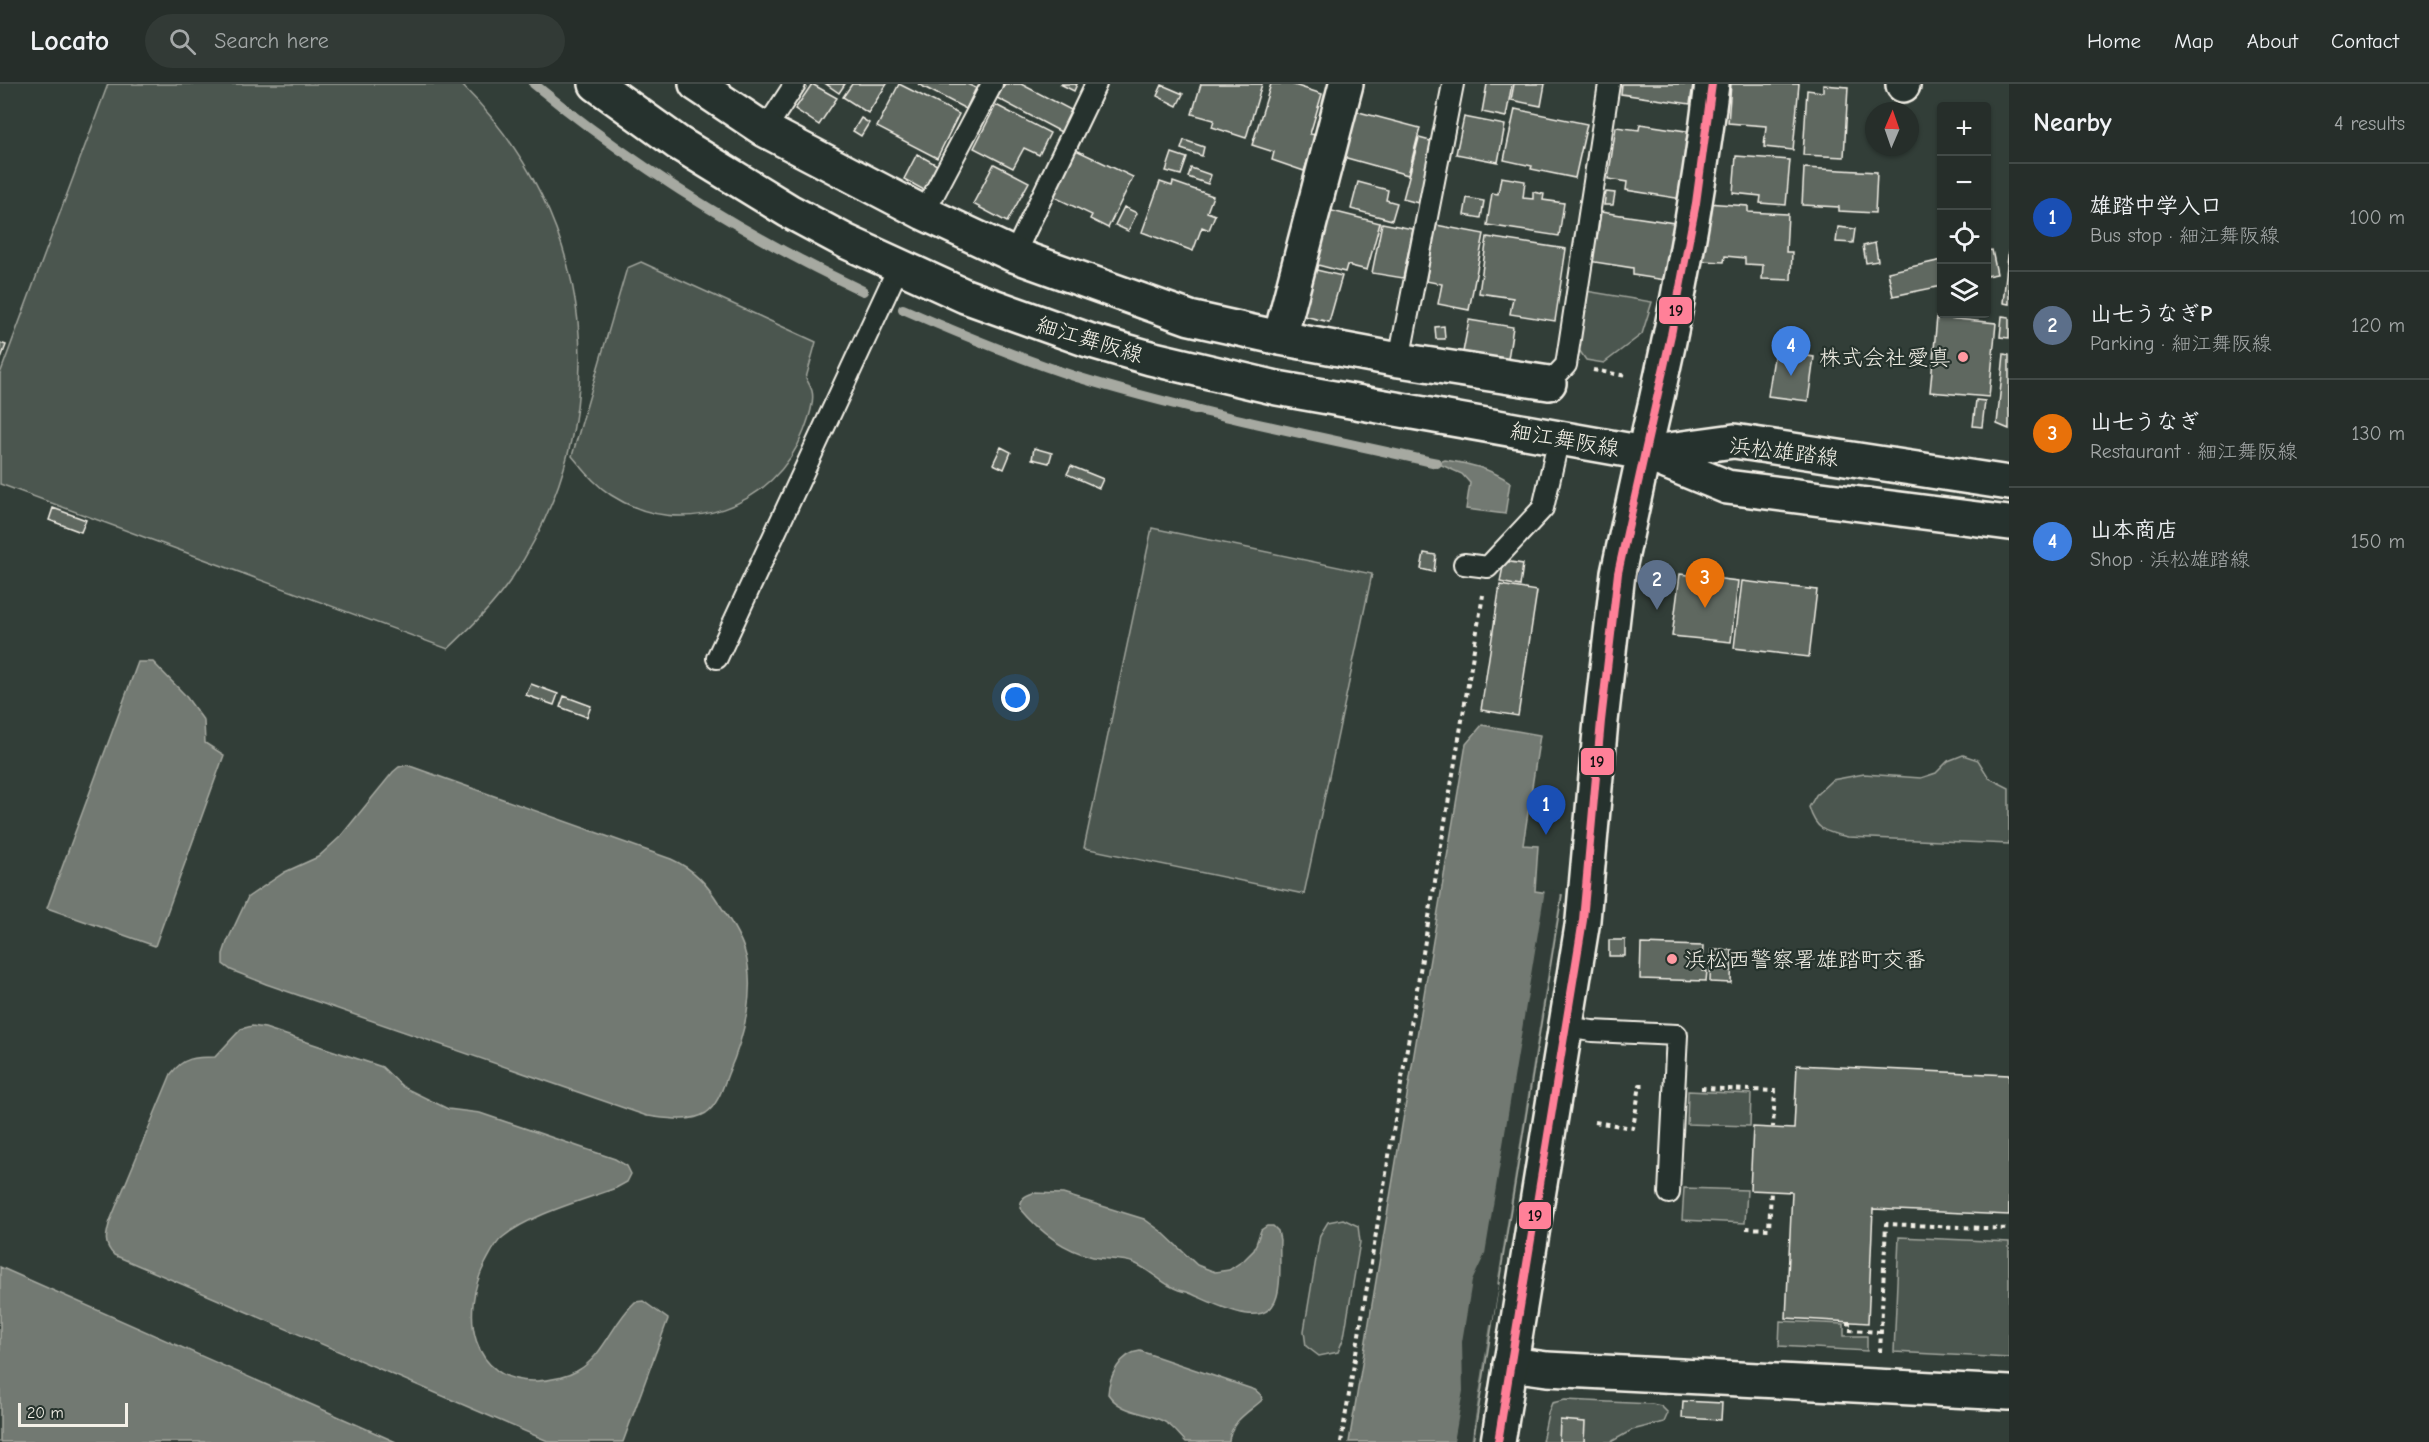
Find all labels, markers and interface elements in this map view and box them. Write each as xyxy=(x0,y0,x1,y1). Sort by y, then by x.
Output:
search box xyxy=(145,14,565,68)
text: Locato xyxy=(30,25,109,57)
icon: search xyxy=(166,25,199,58)
text: Search here xyxy=(214,28,329,54)
text: Home xyxy=(2087,29,2141,53)
text: Map xyxy=(2174,29,2214,53)
text: About xyxy=(2247,29,2298,53)
text: Contact xyxy=(2331,29,2399,53)
north arrow xyxy=(1865,102,1919,156)
map controls xyxy=(1937,102,1991,318)
button: + xyxy=(1937,102,1991,156)
text: Nearby xyxy=(2033,108,2112,138)
text: 4 results xyxy=(2334,112,2405,135)
button: − xyxy=(1937,156,1991,210)
text: 雄踏中学入口 xyxy=(2090,193,2222,219)
text: 1 xyxy=(2049,206,2056,229)
text: 100 m xyxy=(2350,206,2405,229)
button: locate xyxy=(1937,210,1991,264)
text: Bus stop · 細江舞阪線 xyxy=(2090,224,2279,247)
button: layers xyxy=(1937,264,1991,318)
line badge: 19 xyxy=(1658,296,1693,325)
text: 山七うなぎP xyxy=(2090,301,2212,327)
text: 19 xyxy=(1669,302,1683,320)
street label: 細江舞阪線 xyxy=(1033,311,1146,368)
text: 2 xyxy=(2048,314,2057,337)
text: 120 m xyxy=(2351,314,2405,337)
pin: 4 xyxy=(1772,326,1810,376)
text: Parking · 細江舞阪線 xyxy=(2090,332,2271,355)
place label: 株式会社愛真 xyxy=(1819,345,1951,371)
marker: 株式会社愛真 xyxy=(1956,350,1970,364)
text: 山七うなぎ xyxy=(2090,409,2200,435)
street label: 細江舞阪線 xyxy=(1508,418,1621,462)
text: 3 xyxy=(2048,422,2057,445)
text: 130 m xyxy=(2352,422,2405,445)
street label: 浜松雄踏線 xyxy=(1728,432,1840,472)
text: Restaurant · 細江舞阪線 xyxy=(2090,440,2297,463)
text: 山本商店 xyxy=(2090,517,2178,543)
text: 4 xyxy=(2048,530,2057,553)
text: 150 m xyxy=(2351,530,2405,553)
text: Shop · 浜松雄踏線 xyxy=(2090,548,2250,571)
pin: 3 xyxy=(1686,558,1724,608)
pin: 2 xyxy=(1638,560,1676,610)
your location xyxy=(1001,683,1030,712)
line badge: 19 xyxy=(1580,747,1615,776)
text: 19 xyxy=(1590,753,1604,771)
pin: 1 xyxy=(1526,786,1566,835)
place label: 浜松西警察署雄踏町交番 xyxy=(1684,947,1926,973)
marker: 浜松西警察署雄踏町交番 xyxy=(1665,952,1679,966)
line badge: 19 xyxy=(1518,1201,1552,1230)
text: 19 xyxy=(1528,1207,1542,1225)
scale bar xyxy=(18,1400,128,1428)
text: 20 m xyxy=(27,1404,64,1422)

